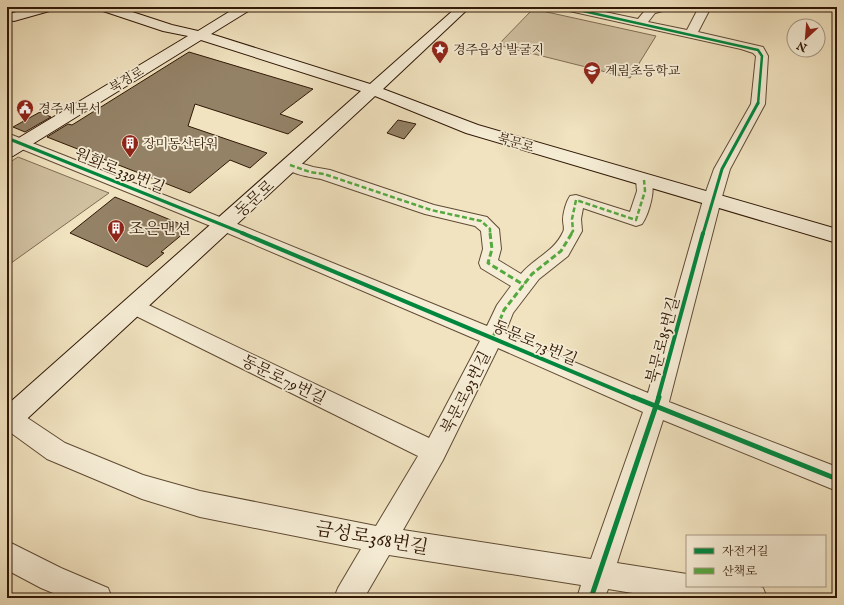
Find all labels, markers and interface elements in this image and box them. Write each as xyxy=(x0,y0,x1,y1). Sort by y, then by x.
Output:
north arrow xyxy=(786,18,826,58)
text: N xyxy=(794,38,810,55)
place icon: 경주읍성 발굴지 xyxy=(430,39,450,64)
place label: 경주읍성 발굴지 xyxy=(453,42,544,59)
school or university icon: 계림초등학교 xyxy=(582,60,602,85)
street label: 북정로 xyxy=(106,63,148,97)
place label: 계림초등학교 xyxy=(605,63,681,80)
public building icon: 경주세무서 xyxy=(15,98,35,123)
place label: 경주세무서 xyxy=(38,101,101,118)
street label: 북문로 xyxy=(495,130,536,157)
building icon: 장미동산타워 xyxy=(120,133,140,158)
place label: 장미동산타워 xyxy=(143,136,218,153)
street label: 원화로339번길 xyxy=(71,145,168,199)
street label: 동문로 xyxy=(231,176,280,222)
building icon: 조은맨션 xyxy=(106,218,126,243)
place label: 조은맨션 xyxy=(129,220,191,240)
street label: 북문로85번길 xyxy=(643,295,685,386)
street label: 동문로73번길 xyxy=(489,317,580,371)
street label: 북문로93번길 xyxy=(437,348,496,438)
street label: 동문로79번길 xyxy=(238,352,329,410)
street label: 금성로368번길 xyxy=(313,517,430,561)
legend xyxy=(686,535,826,587)
text: 자전거길 xyxy=(722,544,768,559)
text: 산책로 xyxy=(722,564,757,579)

